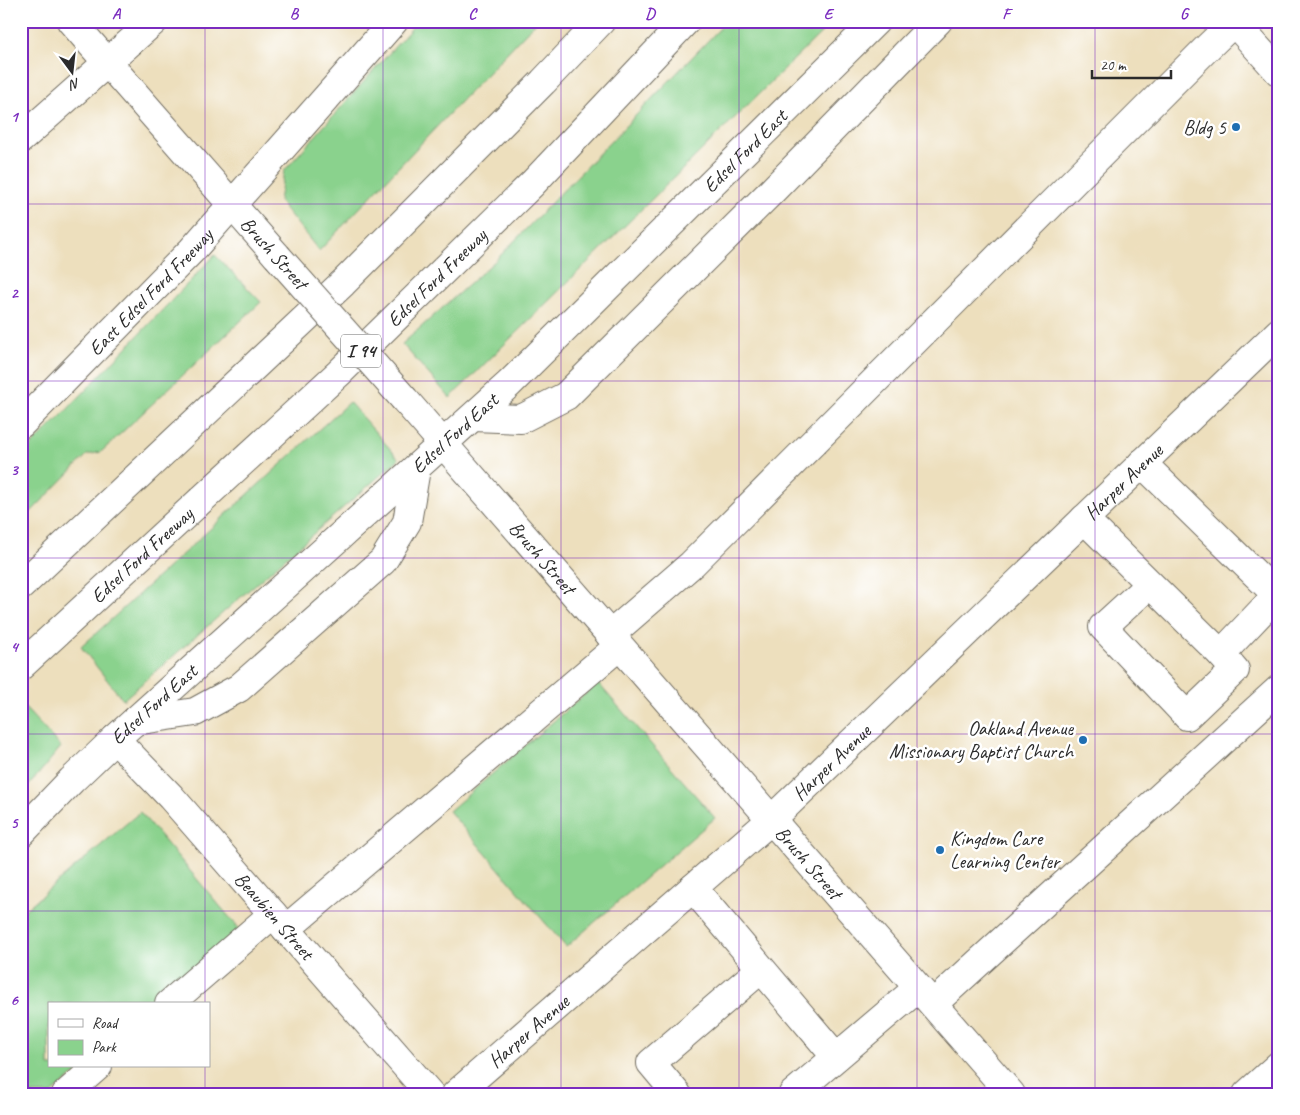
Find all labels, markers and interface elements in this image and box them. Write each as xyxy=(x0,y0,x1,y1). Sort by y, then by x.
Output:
text: A xyxy=(112,4,122,24)
text: B xyxy=(290,4,300,24)
text: C xyxy=(468,4,478,24)
text: D xyxy=(645,4,656,24)
text: E xyxy=(824,4,835,24)
text: F xyxy=(1002,4,1013,24)
text: G xyxy=(1180,4,1190,24)
north arrow xyxy=(48,48,98,98)
scale bar xyxy=(1092,48,1171,80)
text: 20 m xyxy=(1100,56,1127,75)
text: N xyxy=(67,75,82,94)
street label: Edsel Ford East xyxy=(698,102,794,198)
text: 1 xyxy=(10,107,19,127)
place label: Bldg 5 xyxy=(1183,115,1227,140)
marker: Bldg 5 xyxy=(1230,121,1242,133)
street label: Brush Street xyxy=(235,212,315,297)
street label: East Edsel Ford Freeway xyxy=(83,221,219,361)
street label: Edsel Ford Freeway xyxy=(381,222,493,332)
text: 2 xyxy=(10,283,19,303)
road number: I 94 xyxy=(341,334,381,368)
street label: Edsel Ford East xyxy=(406,386,505,478)
street label: Harper Avenue xyxy=(1079,437,1169,525)
text: 3 xyxy=(10,460,19,480)
street label: Edsel Ford Freeway xyxy=(85,501,199,608)
street label: Brush Street xyxy=(504,516,583,602)
text: 4 xyxy=(10,637,19,657)
street label: Edsel Ford East xyxy=(105,657,204,750)
place label: Oakland Avenue Missionary Baptist Church xyxy=(889,716,1075,764)
street label: Harper Avenue xyxy=(787,718,877,806)
marker: Oakland Avenue Missionary Baptist Church xyxy=(1077,734,1089,746)
text: 5 xyxy=(11,813,20,833)
street label: Brush Street xyxy=(770,821,850,907)
place label: Kingdom Care Learning Center xyxy=(950,826,1061,874)
marker: Kingdom Care Learning Center xyxy=(934,844,946,856)
street label: Beaubien Street xyxy=(229,867,321,966)
street label: Harper Avenue xyxy=(483,988,575,1073)
text: 6 xyxy=(10,990,19,1010)
legend xyxy=(48,1002,210,1068)
text: Road xyxy=(92,1014,119,1033)
text: Park xyxy=(92,1038,117,1057)

